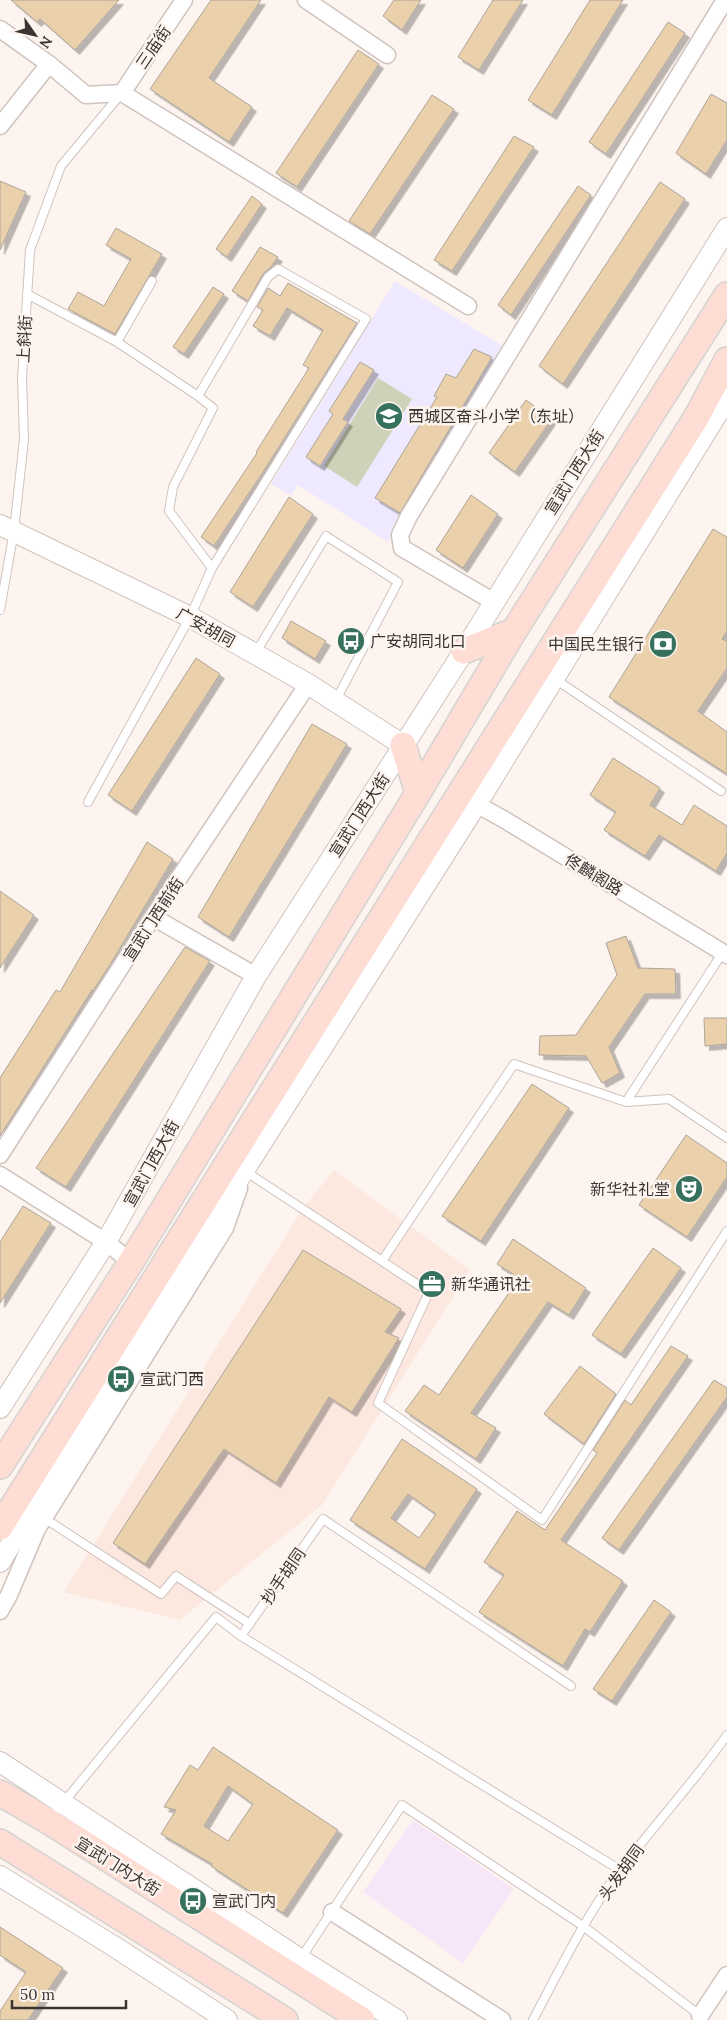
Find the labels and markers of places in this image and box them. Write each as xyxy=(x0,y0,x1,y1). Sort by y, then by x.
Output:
school or university icon: 西城区奋斗小学（东址） xyxy=(374,401,404,431)
place label: 西城区奋斗小学（东址） xyxy=(408,406,584,426)
bus stop icon: 广安胡同北口 xyxy=(336,626,366,656)
bank icon: 中国民生银行 xyxy=(648,629,678,659)
place label: 广安胡同北口 xyxy=(370,631,466,651)
place label: 中国民生银行 xyxy=(548,634,644,654)
theatre icon: 新华社礼堂 xyxy=(674,1174,704,1204)
place label: 新华社礼堂 xyxy=(590,1179,670,1199)
office icon: 新华通讯社 xyxy=(417,1269,447,1299)
place label: 新华通讯社 xyxy=(451,1274,531,1294)
bus stop icon: 宣武门西 xyxy=(106,1364,136,1394)
place label: 宣武门西 xyxy=(140,1369,204,1389)
bus stop icon: 宣武门内 xyxy=(178,1886,208,1916)
place label: 宣武门内 xyxy=(212,1891,276,1911)

